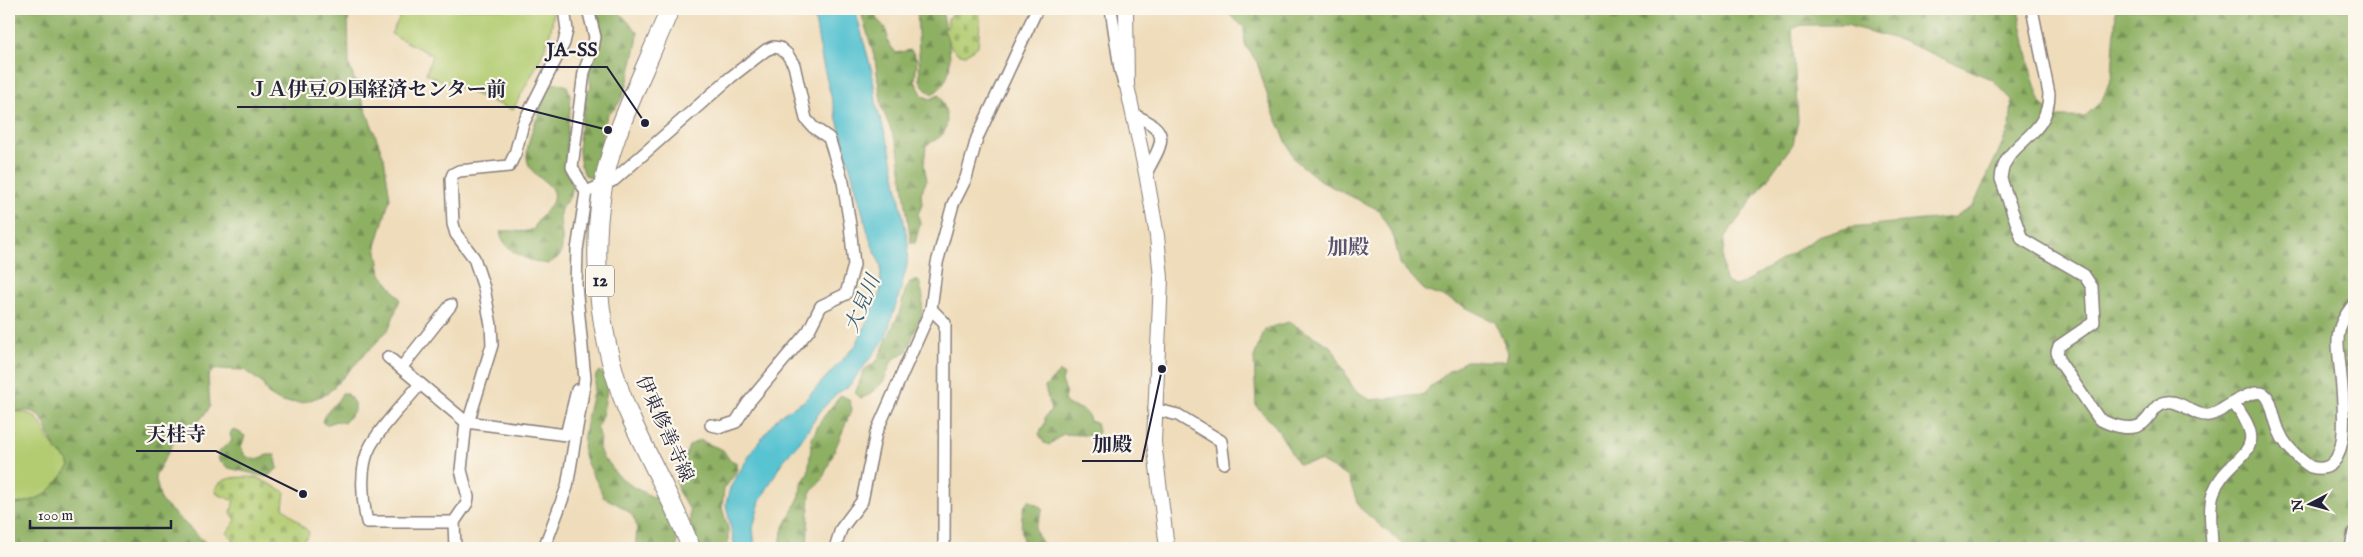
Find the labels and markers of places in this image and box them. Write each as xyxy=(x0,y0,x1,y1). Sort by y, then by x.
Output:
callout: JA-SS xyxy=(536,32,607,67)
callout: ＪＡ伊豆の国経済センター前 xyxy=(237,72,517,107)
callout: 天桂寺 xyxy=(136,416,216,451)
callout: 加殿 xyxy=(1082,426,1142,461)

